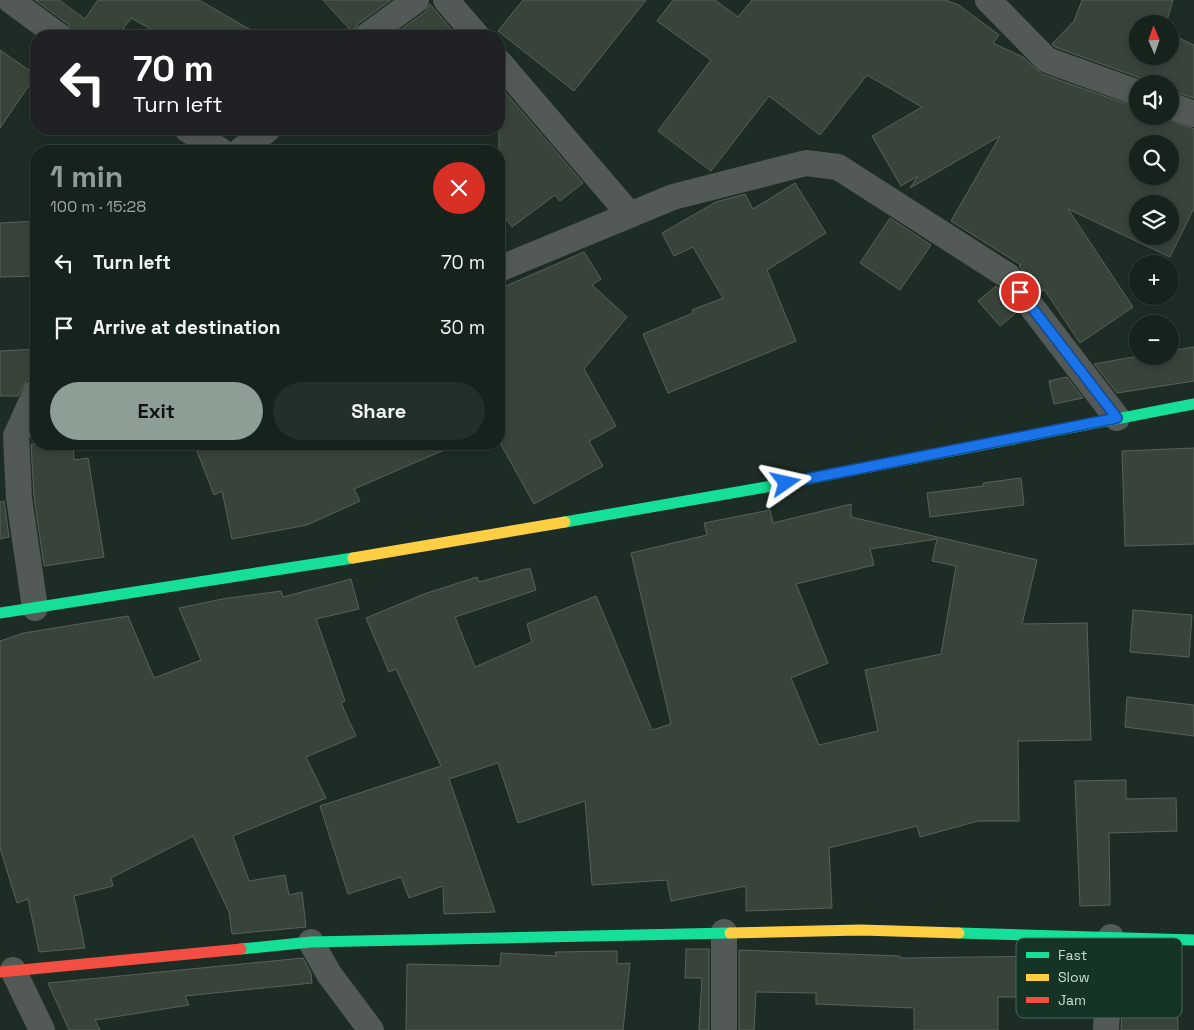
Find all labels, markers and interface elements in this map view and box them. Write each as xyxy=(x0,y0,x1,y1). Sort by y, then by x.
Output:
north arrow xyxy=(1129,15,1179,65)
map controls xyxy=(1129,15,1179,365)
text: 70 m xyxy=(133,47,214,91)
icon: left xyxy=(50,50,115,115)
button: sound xyxy=(1129,75,1179,125)
text: Turn left xyxy=(133,90,223,118)
button: search xyxy=(1129,135,1179,185)
text: 1 min xyxy=(50,157,123,196)
button: close xyxy=(433,162,485,214)
button: layers xyxy=(1129,195,1179,245)
text: 100 m · 15:28 xyxy=(50,196,146,217)
icon: left xyxy=(50,249,78,277)
text: Turn left xyxy=(93,250,171,275)
text: 70 m xyxy=(441,250,485,275)
button: + xyxy=(1129,255,1179,305)
pin xyxy=(999,271,1041,313)
icon: arrive xyxy=(1006,278,1034,306)
icon: arrive xyxy=(50,314,78,342)
text: Arrive at destination xyxy=(93,315,281,340)
text: 30 m xyxy=(440,315,485,340)
button: − xyxy=(1129,315,1179,365)
button: Exit xyxy=(50,382,263,440)
button: Share xyxy=(273,382,485,440)
position arrow xyxy=(759,456,811,508)
legend xyxy=(1016,938,1182,1018)
text: Fast xyxy=(1058,946,1087,964)
text: Slow xyxy=(1058,968,1090,986)
text: Jam xyxy=(1058,991,1086,1009)

